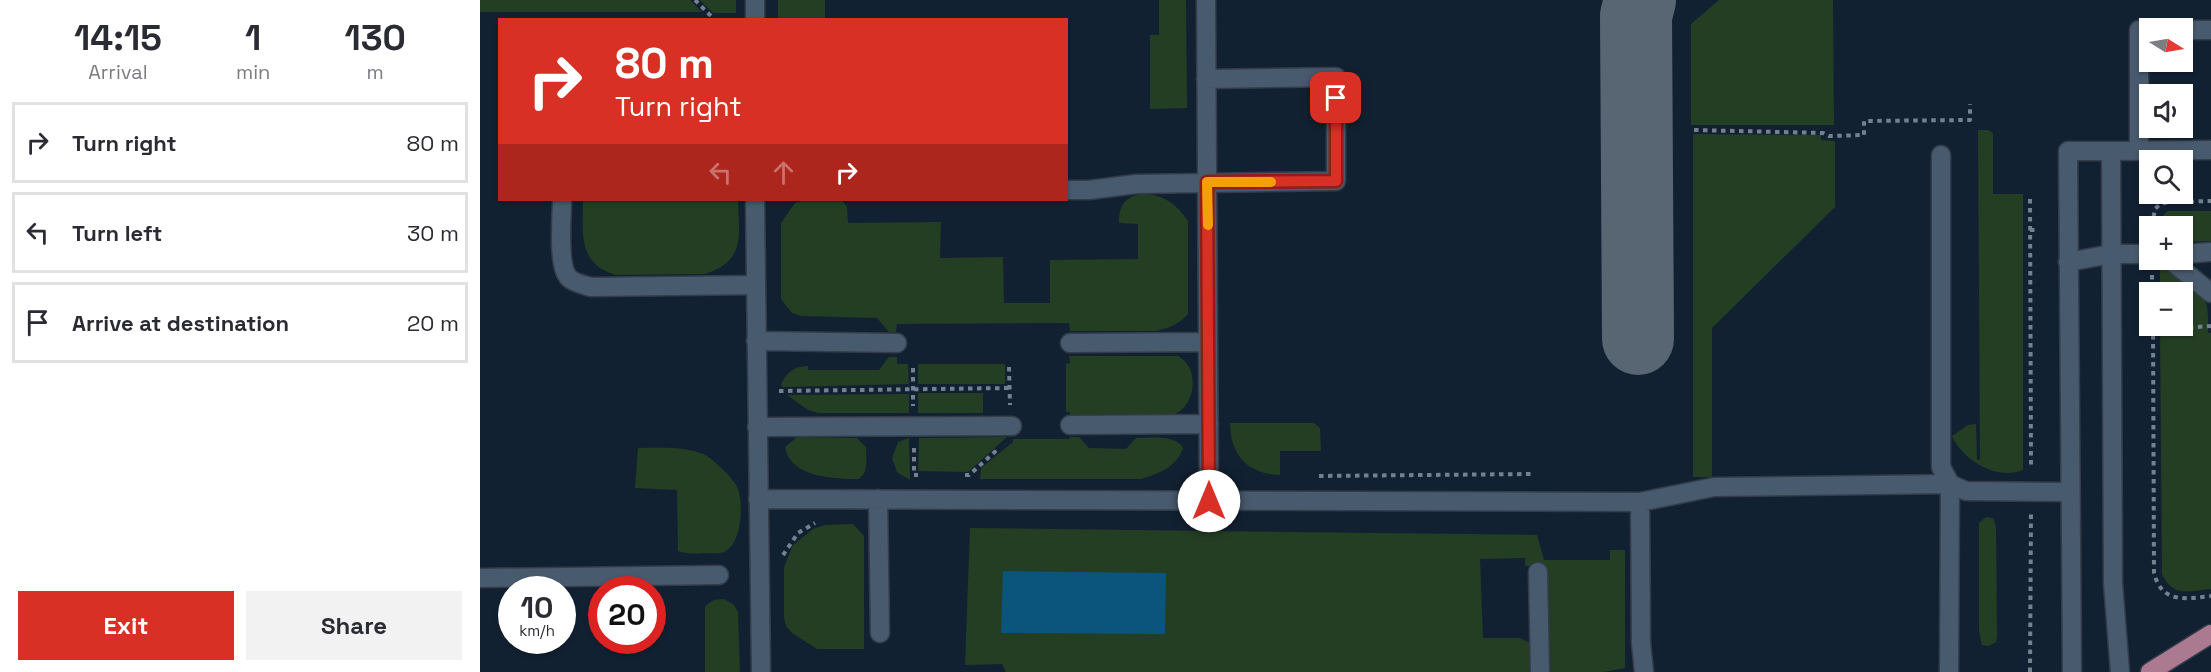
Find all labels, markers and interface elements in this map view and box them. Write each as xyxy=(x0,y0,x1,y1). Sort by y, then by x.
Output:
text: 14:15 xyxy=(74,15,162,61)
text: 1 xyxy=(245,15,261,61)
text: 130 xyxy=(344,15,406,61)
north arrow xyxy=(2139,18,2193,72)
map controls xyxy=(2139,18,2193,336)
text: 80 m xyxy=(615,37,714,90)
icon: right xyxy=(516,42,594,120)
text: Arrival xyxy=(88,59,148,85)
text: min xyxy=(236,59,270,85)
text: m xyxy=(367,59,384,85)
pin xyxy=(1310,72,1361,123)
icon: arrive xyxy=(1319,81,1352,114)
button: sound xyxy=(2139,84,2193,138)
text: Turn right xyxy=(615,89,742,124)
icon: right xyxy=(21,126,54,159)
text: Turn right xyxy=(72,129,177,157)
text: 80 m xyxy=(407,129,459,157)
button: search xyxy=(2139,150,2193,204)
icon: left xyxy=(704,156,737,189)
icon: ahead xyxy=(767,156,800,189)
icon: right xyxy=(830,156,863,189)
icon: left xyxy=(21,216,54,249)
button: + xyxy=(2139,216,2193,270)
text: Turn left xyxy=(72,219,162,247)
text: 30 m xyxy=(407,219,459,247)
button: − xyxy=(2139,282,2193,336)
icon: arrive xyxy=(21,306,54,339)
text: Arrive at destination xyxy=(72,309,289,337)
text: 20 m xyxy=(407,309,459,337)
position arrow xyxy=(1177,469,1241,533)
speed limit sign: 20 xyxy=(588,576,666,654)
text: 10 xyxy=(521,588,554,627)
button: Exit xyxy=(18,591,234,660)
button: Share xyxy=(246,591,462,660)
text: km/h xyxy=(519,621,555,640)

